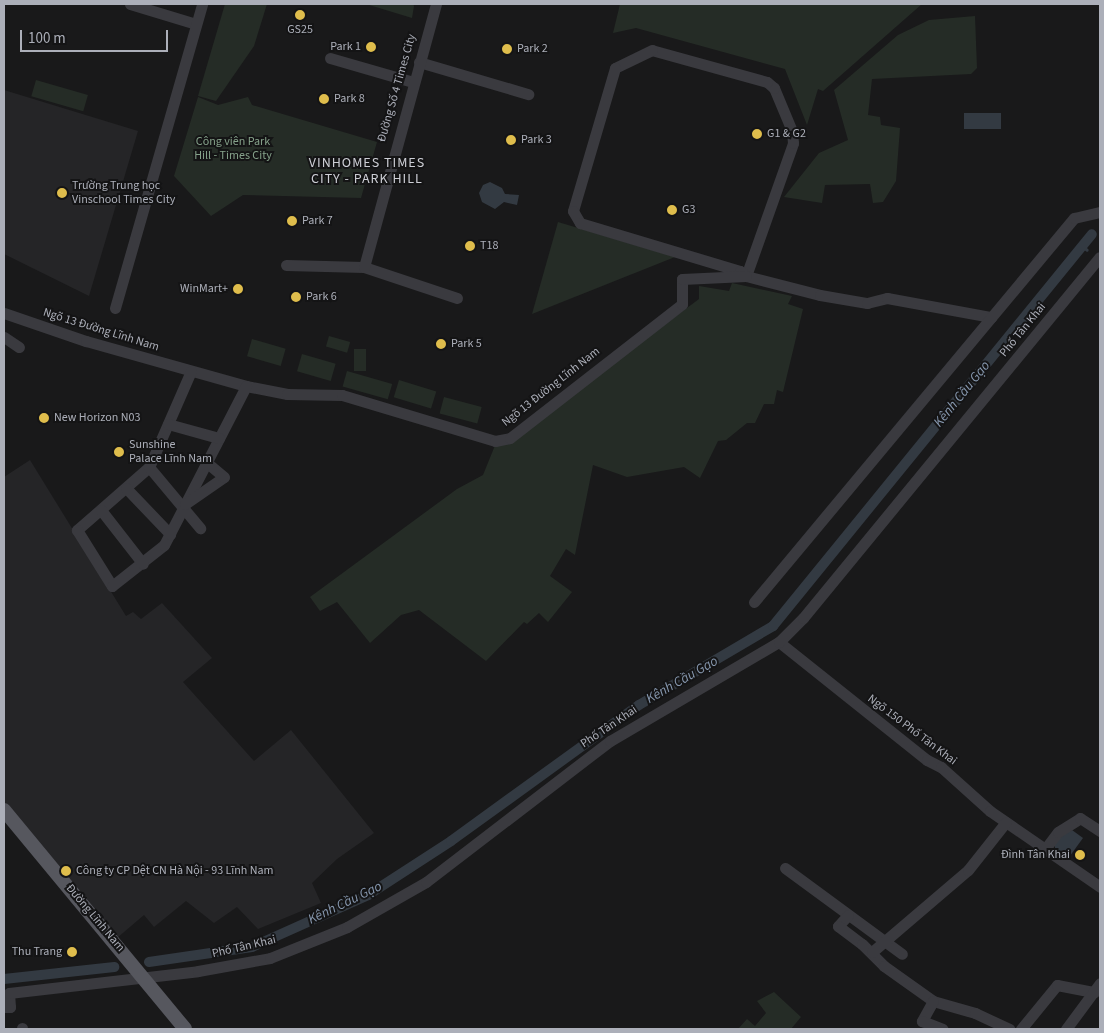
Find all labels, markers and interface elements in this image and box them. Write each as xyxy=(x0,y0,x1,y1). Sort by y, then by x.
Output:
marker: GS25 xyxy=(294,9,306,21)
scale bar xyxy=(22,20,170,52)
place label: GS25 xyxy=(287,23,313,37)
text: 100 m xyxy=(28,28,66,49)
street label: Đường Số 4 Times City xyxy=(375,32,419,144)
place label: Park 1 xyxy=(330,40,361,54)
marker: Park 1 xyxy=(365,41,377,53)
place label: Park 2 xyxy=(517,42,548,56)
marker: Park 2 xyxy=(501,43,513,55)
place label: Park 8 xyxy=(334,92,365,106)
marker: Park 8 xyxy=(318,93,330,105)
place label: G1 & G2 xyxy=(767,127,806,141)
marker: G1 & G2 xyxy=(751,128,763,140)
place label: Park 3 xyxy=(521,133,552,147)
marker: Park 3 xyxy=(505,134,517,146)
park label: Công viên Park Hill - Times City xyxy=(194,135,272,163)
district label: VINHOMES TIMES CITY - PARK HILL xyxy=(307,155,427,188)
place label: Trường Trung học Vinschool Times City xyxy=(72,179,175,207)
marker: Trường Trung học Vinschool Times City xyxy=(56,187,68,199)
place label: G3 xyxy=(682,203,695,217)
marker: G3 xyxy=(666,204,678,216)
place label: Park 7 xyxy=(302,214,333,228)
marker: Park 7 xyxy=(286,215,298,227)
place label: T18 xyxy=(480,239,498,253)
marker: T18 xyxy=(464,240,476,252)
place label: WinMart+ xyxy=(180,282,228,296)
marker: WinMart+ xyxy=(232,283,244,295)
place label: Park 6 xyxy=(306,290,337,304)
marker: Park 6 xyxy=(290,291,302,303)
street label: Phố Tân Khai xyxy=(997,300,1049,360)
street label: Ngõ 13 Đường Lĩnh Nam xyxy=(41,305,161,355)
place label: Park 5 xyxy=(451,337,482,351)
marker: Park 5 xyxy=(435,338,447,350)
street label: Ngõ 13 Đường Lĩnh Nam xyxy=(499,344,603,430)
water label: Kênh Cầu Gạo xyxy=(930,358,994,430)
place label: New Horizon N03 xyxy=(54,411,140,425)
marker: New Horizon N03 xyxy=(38,412,50,424)
place label: Sunshine Palace Lĩnh Nam xyxy=(129,438,212,466)
marker: Sunshine Palace Lĩnh Nam xyxy=(113,446,125,458)
water label: Kênh Cầu Gạo xyxy=(643,653,721,707)
street label: Ngõ 150 Phố Tân Khai xyxy=(864,692,960,768)
street label: Phố Tân Khai xyxy=(578,703,640,751)
place label: Đình Tân Khai xyxy=(1001,848,1070,862)
marker: Đình Tân Khai xyxy=(1074,849,1086,861)
place label: Công ty CP Dệt CN Hà Nội - 93 Lĩnh Nam xyxy=(76,864,274,878)
marker: Công ty CP Dệt CN Hà Nội - 93 Lĩnh Nam xyxy=(60,865,72,877)
water label: Kênh Cầu Gạo xyxy=(305,878,385,928)
street label: Đường Lĩnh Nam xyxy=(63,881,127,955)
street label: Phố Tân Khai xyxy=(211,933,277,961)
place label: Thu Trang xyxy=(12,945,62,959)
marker: Thu Trang xyxy=(66,946,78,958)

